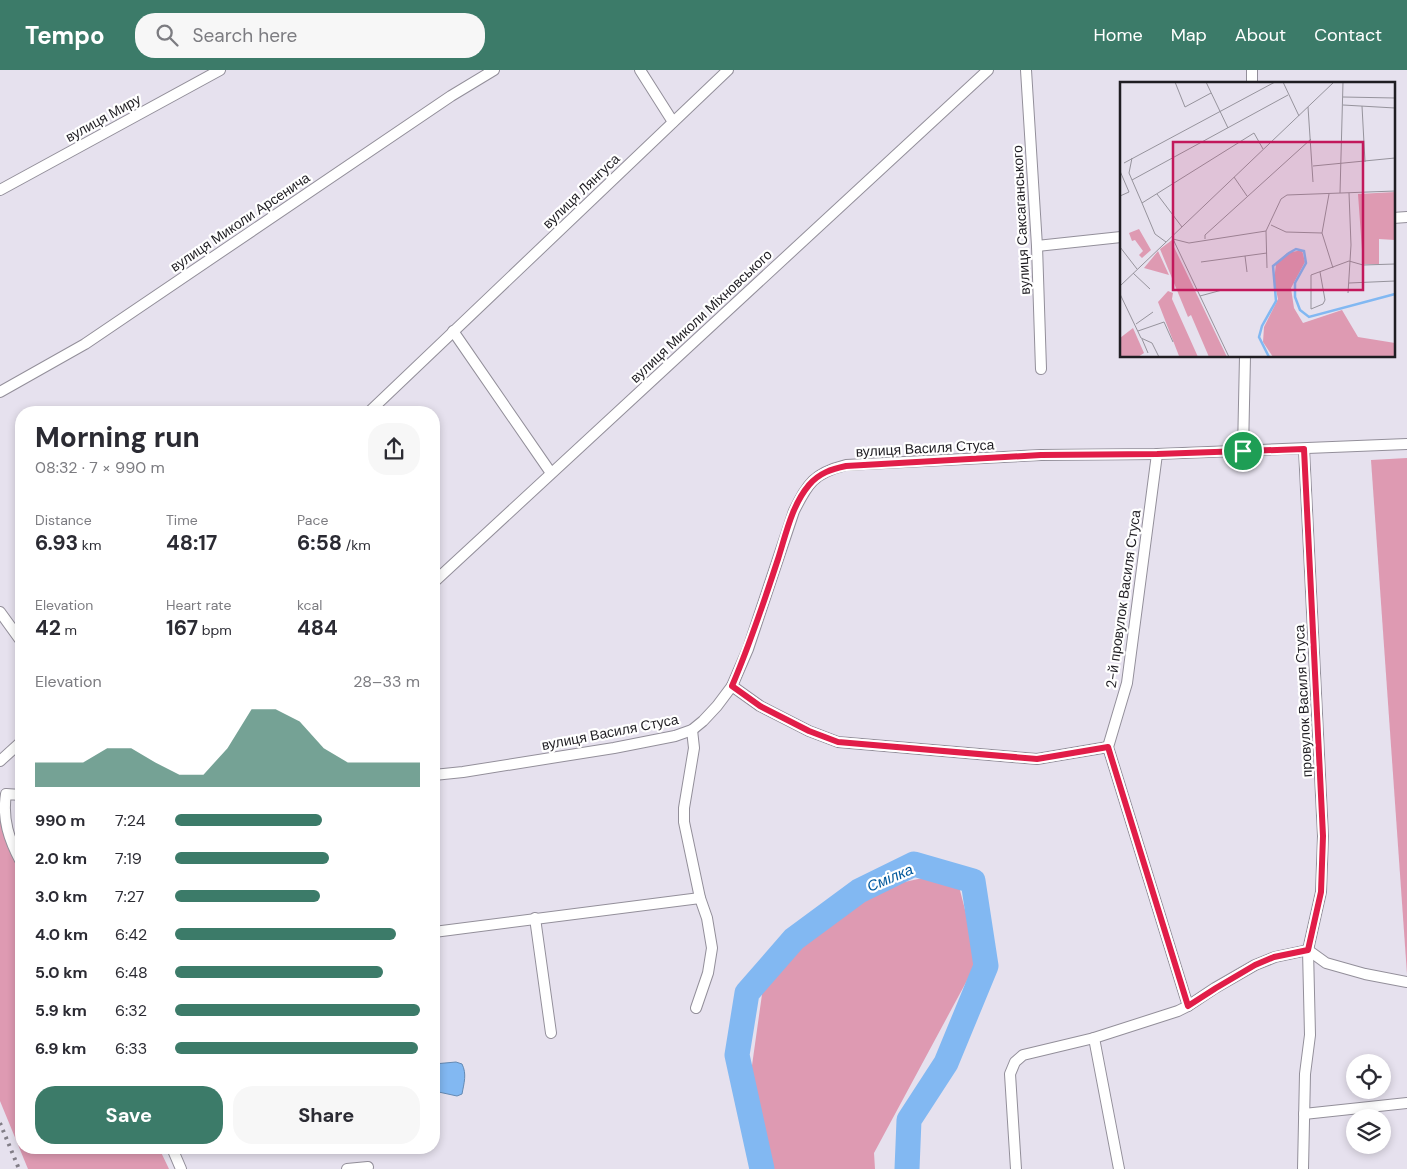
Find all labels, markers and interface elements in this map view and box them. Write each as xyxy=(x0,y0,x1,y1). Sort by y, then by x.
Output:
search box xyxy=(135,13,485,58)
text: Tempo xyxy=(25,20,105,51)
icon: search xyxy=(153,21,181,49)
text: Search here xyxy=(193,23,297,48)
text: Home xyxy=(1093,23,1143,47)
text: Map xyxy=(1171,23,1207,47)
text: About xyxy=(1235,23,1286,47)
text: Contact xyxy=(1314,23,1382,47)
inset map xyxy=(1120,82,1394,358)
street label: вулиця Миру xyxy=(62,90,144,146)
street label: вулиця Саксаганського xyxy=(1008,145,1034,295)
street label: вулиця Лянгуса xyxy=(539,150,624,232)
street label: вулиця Миколи Арсенича xyxy=(167,168,313,275)
street label: вулиця Миколи Міхновського xyxy=(626,245,776,387)
text: Morning run xyxy=(35,419,200,456)
button: share xyxy=(368,423,420,475)
pin xyxy=(1222,430,1264,472)
street label: вулиця Василя Стуса xyxy=(855,435,995,461)
icon: arrive xyxy=(1229,437,1257,465)
text: 08:32 · 7 × 990 m xyxy=(35,457,165,478)
street label: 2-й провулок Василя Стуса xyxy=(1102,508,1144,689)
text: Distance xyxy=(35,511,92,529)
text: Time xyxy=(166,511,198,529)
text: Pace xyxy=(297,511,328,529)
text: 6.93 xyxy=(35,529,78,557)
text: 48:17 xyxy=(166,529,217,557)
text: 6:58 xyxy=(297,529,342,557)
text: km xyxy=(78,536,101,554)
text: /km xyxy=(342,536,371,554)
text: Elevation xyxy=(35,596,93,614)
text: Heart rate xyxy=(166,596,231,614)
text: kcal xyxy=(297,596,322,614)
text: 42 xyxy=(35,614,61,642)
text: 167 xyxy=(166,614,198,642)
text: 484 xyxy=(297,614,338,642)
text: m xyxy=(61,621,77,639)
text: bpm xyxy=(198,621,232,639)
street label: провулок Василя Стуса xyxy=(1290,624,1316,778)
text: Elevation xyxy=(35,671,102,692)
text: 28–33 m xyxy=(353,671,420,692)
street label: вулиця Василя Стуса xyxy=(540,710,680,754)
text: 990 m xyxy=(35,810,85,831)
text: 7:24 xyxy=(115,810,145,831)
text: 2.0 km xyxy=(35,848,87,869)
text: 7:19 xyxy=(115,848,142,869)
water label: Смілка xyxy=(864,859,916,897)
text: 3.0 km xyxy=(35,886,87,907)
text: 7:27 xyxy=(115,886,144,907)
text: 4.0 km xyxy=(35,924,88,945)
text: 6:42 xyxy=(115,924,147,945)
text: 5.0 km xyxy=(35,962,88,983)
text: 6:48 xyxy=(115,962,148,983)
text: 5.9 km xyxy=(35,1000,87,1021)
text: 6:32 xyxy=(115,1000,147,1021)
text: 6.9 km xyxy=(35,1038,86,1059)
text: 6:33 xyxy=(115,1038,147,1059)
map controls xyxy=(1346,1054,1391,1154)
button: locate xyxy=(1346,1054,1391,1099)
button: Save xyxy=(35,1086,223,1144)
button: Share xyxy=(233,1086,420,1144)
button: layers xyxy=(1346,1109,1391,1154)

